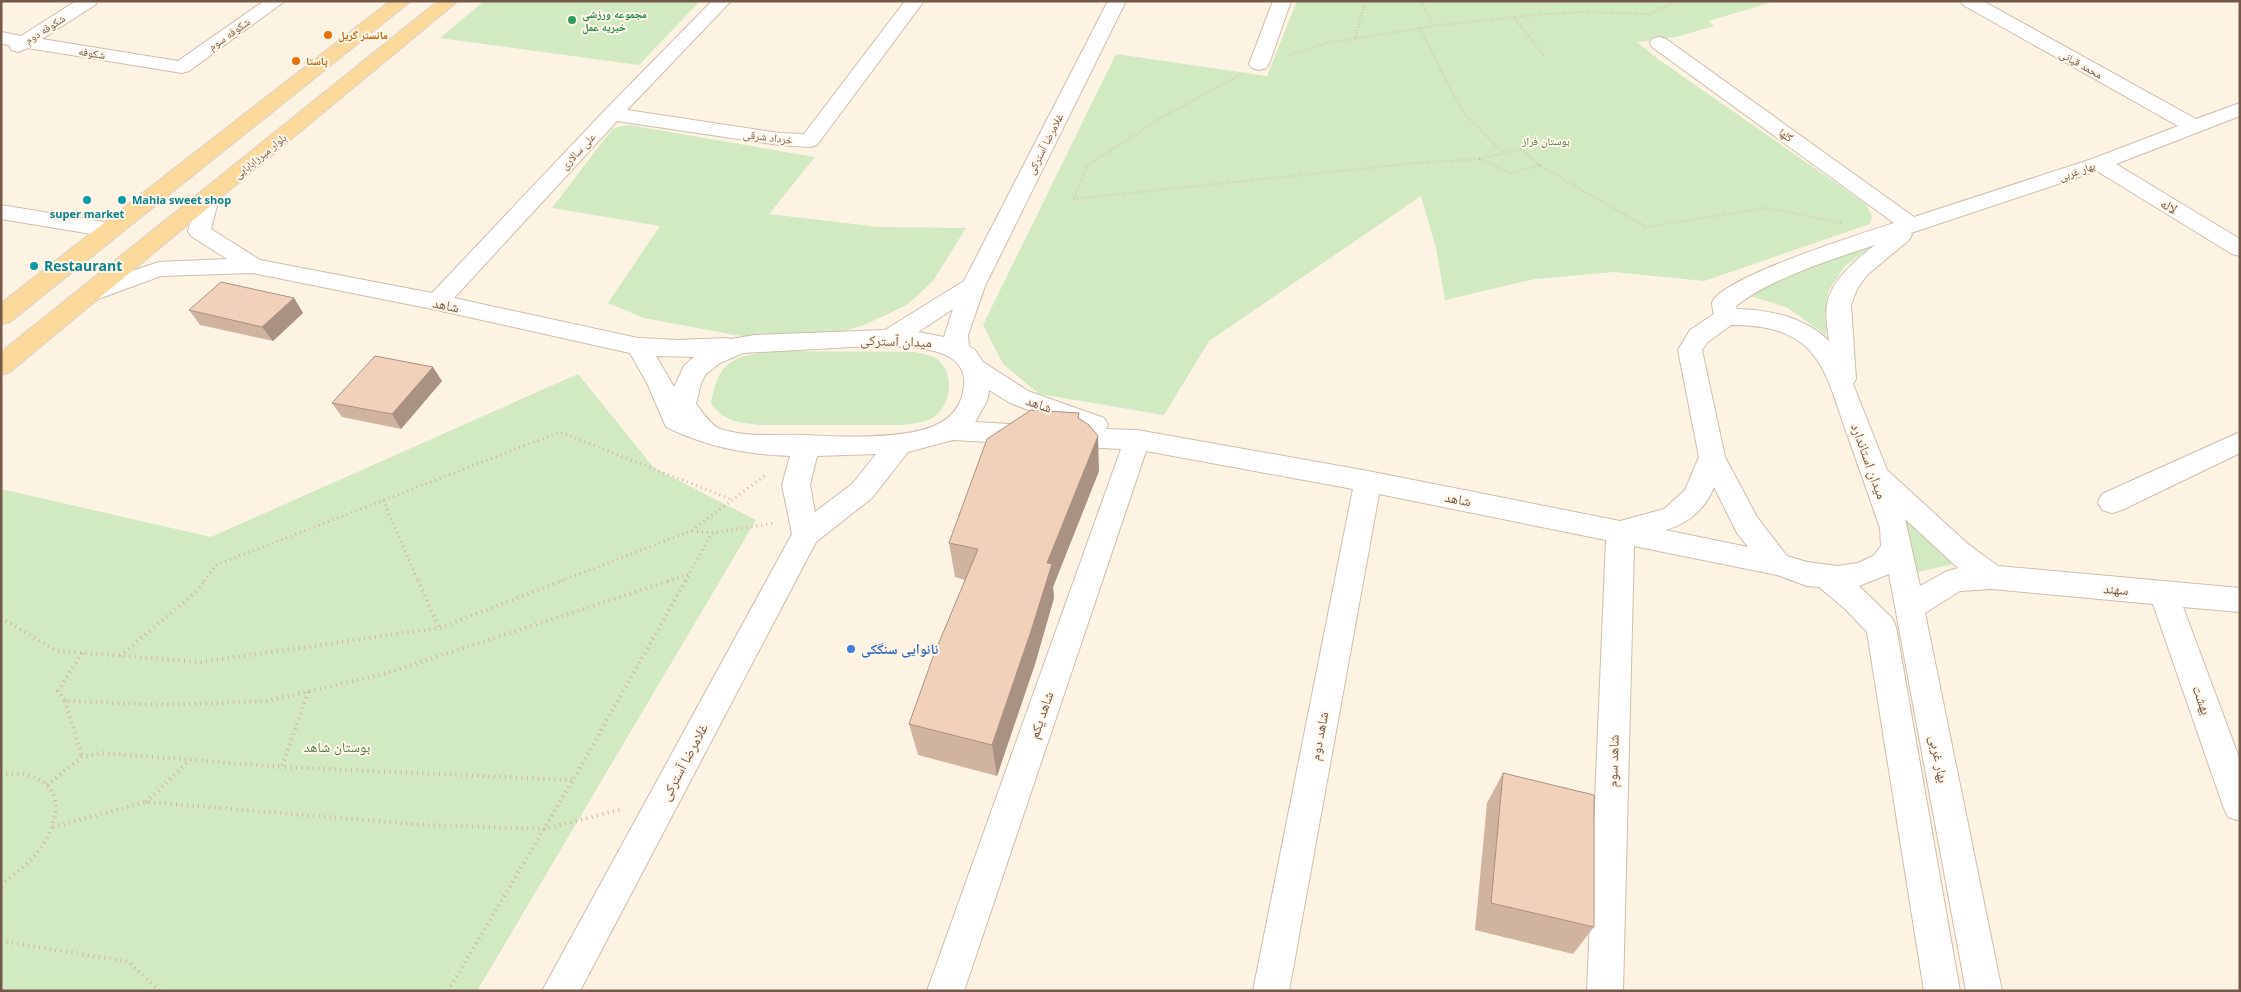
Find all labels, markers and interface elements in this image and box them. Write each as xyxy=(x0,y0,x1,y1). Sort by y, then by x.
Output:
place label: مجموعه ورزشی خیریه عمل xyxy=(582,6,647,35)
street label: شکوفه دوم xyxy=(22,10,68,47)
street label: شکوفه سوم xyxy=(205,14,253,53)
marker: مجموعه ورزشی خیریه عمل xyxy=(566,14,578,26)
place label: مانستر گریل xyxy=(338,27,388,43)
marker: مانستر گریل xyxy=(322,29,334,41)
street label: شکوفه xyxy=(78,43,107,62)
street label: محمد قپانی xyxy=(2057,46,2105,82)
place label: پاستا xyxy=(306,53,328,68)
marker: پاستا xyxy=(290,55,302,67)
street label: غلامرضا آسترکی xyxy=(1023,110,1067,177)
street label: گلها xyxy=(1776,124,1797,145)
street label: خرداد شرقی xyxy=(742,126,794,147)
street label: علی سالاری xyxy=(557,129,599,172)
street label: بلوار میرزابابایی xyxy=(230,130,289,182)
park label: بوستان فراز xyxy=(1521,133,1570,148)
street label: بهار غربی xyxy=(2057,157,2097,184)
place label: Mahia sweet shop xyxy=(132,192,231,207)
street label: لاله xyxy=(2157,193,2181,218)
marker: super market xyxy=(81,194,93,206)
marker: Mahia sweet shop xyxy=(116,194,128,206)
place label: super market xyxy=(50,206,124,221)
place label: Restaurant xyxy=(44,256,122,275)
marker: Restaurant xyxy=(28,260,40,272)
street label: شاهد xyxy=(431,292,461,317)
street label: میدان آسترکی xyxy=(860,330,932,351)
street label: شاهد xyxy=(1023,390,1055,417)
street label: میدان استاندارد xyxy=(1847,420,1892,501)
street label: شاهد xyxy=(1443,487,1473,510)
street label: سهند xyxy=(2103,578,2129,599)
place label: نانوایی سنگکی xyxy=(861,639,938,658)
marker: نانوایی سنگکی xyxy=(845,643,857,655)
street label: بهشت xyxy=(2188,683,2217,717)
street label: شاهد یکم xyxy=(1024,689,1058,741)
street label: شاهد دوم xyxy=(1304,710,1334,762)
street label: غلامرضا آسترکی xyxy=(655,720,712,804)
street label: شاهد سوم xyxy=(1602,734,1624,788)
street label: بهار غربی xyxy=(1926,734,1953,784)
park label: بوستان شاهد xyxy=(304,737,370,756)

